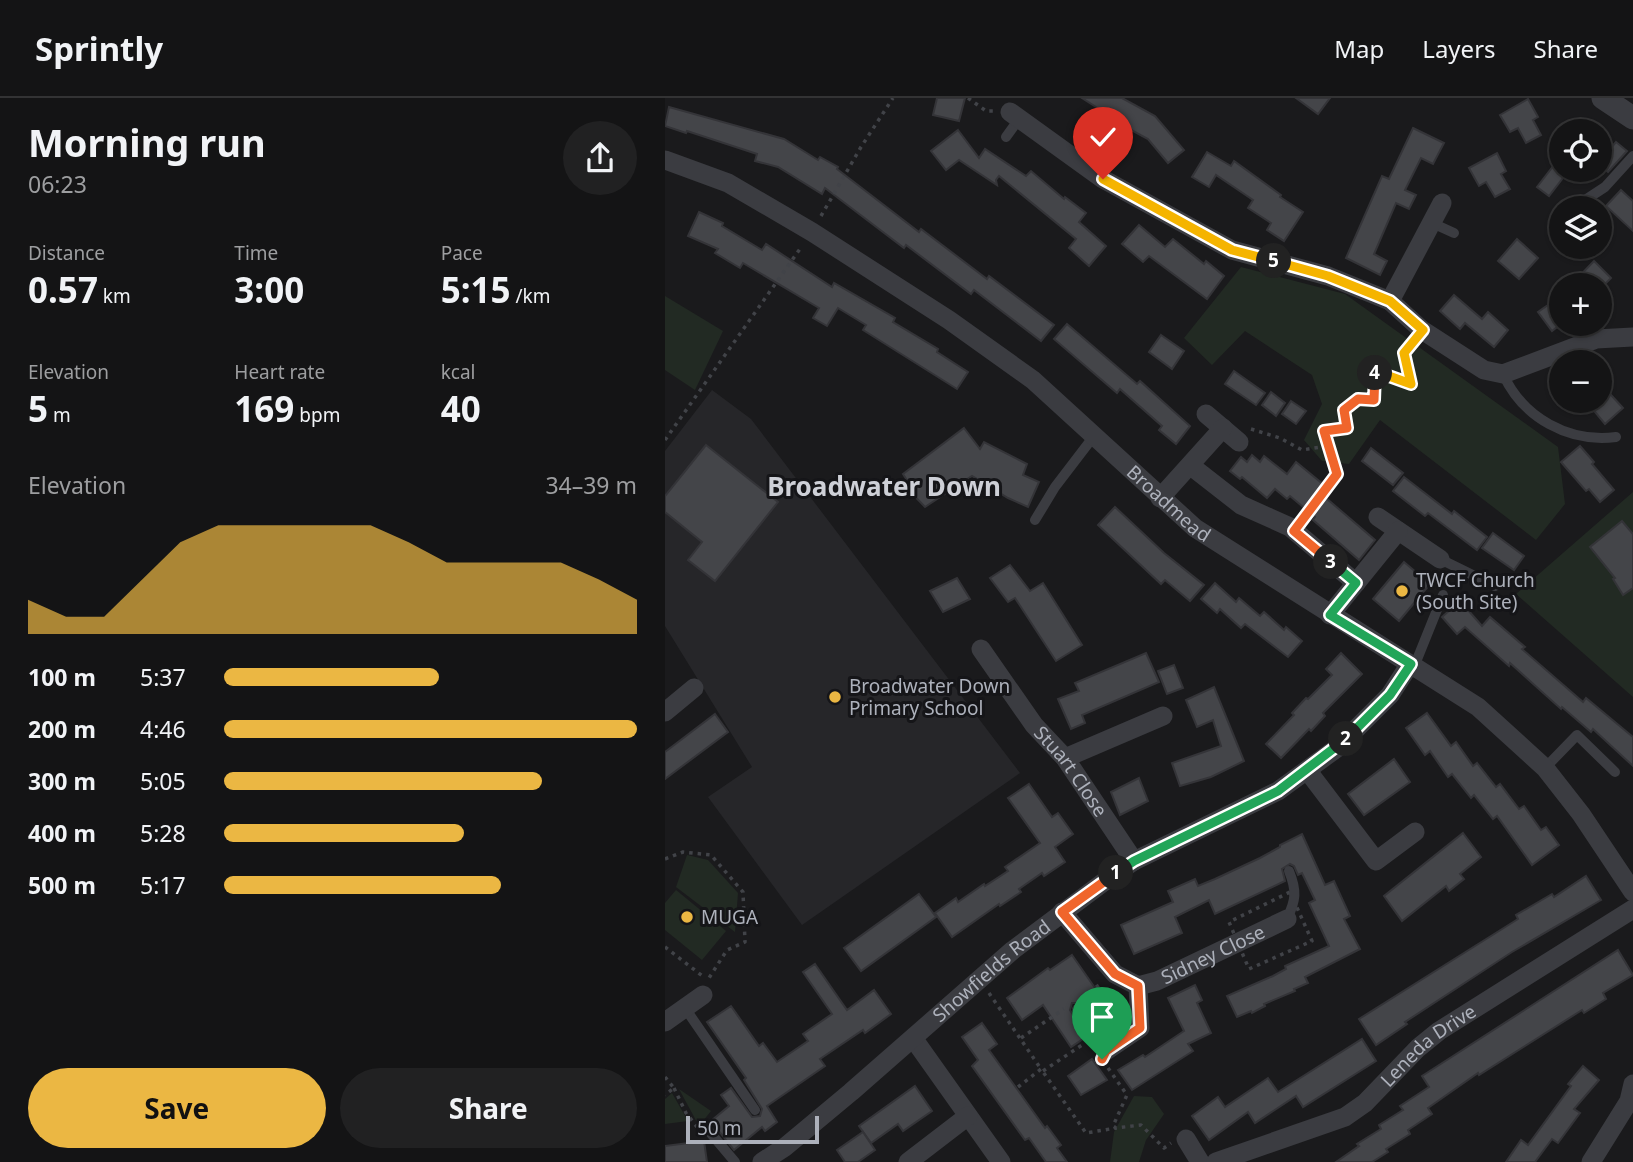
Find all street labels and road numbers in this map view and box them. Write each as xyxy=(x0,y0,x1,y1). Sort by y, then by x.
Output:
street label: Broadmead xyxy=(1121,459,1216,548)
street label: Stuart Close xyxy=(1028,720,1114,822)
street label: Showfields Road xyxy=(927,913,1056,1028)
street label: Sidney Close xyxy=(1157,919,1269,990)
street label: Leneda Drive xyxy=(1375,998,1481,1092)

